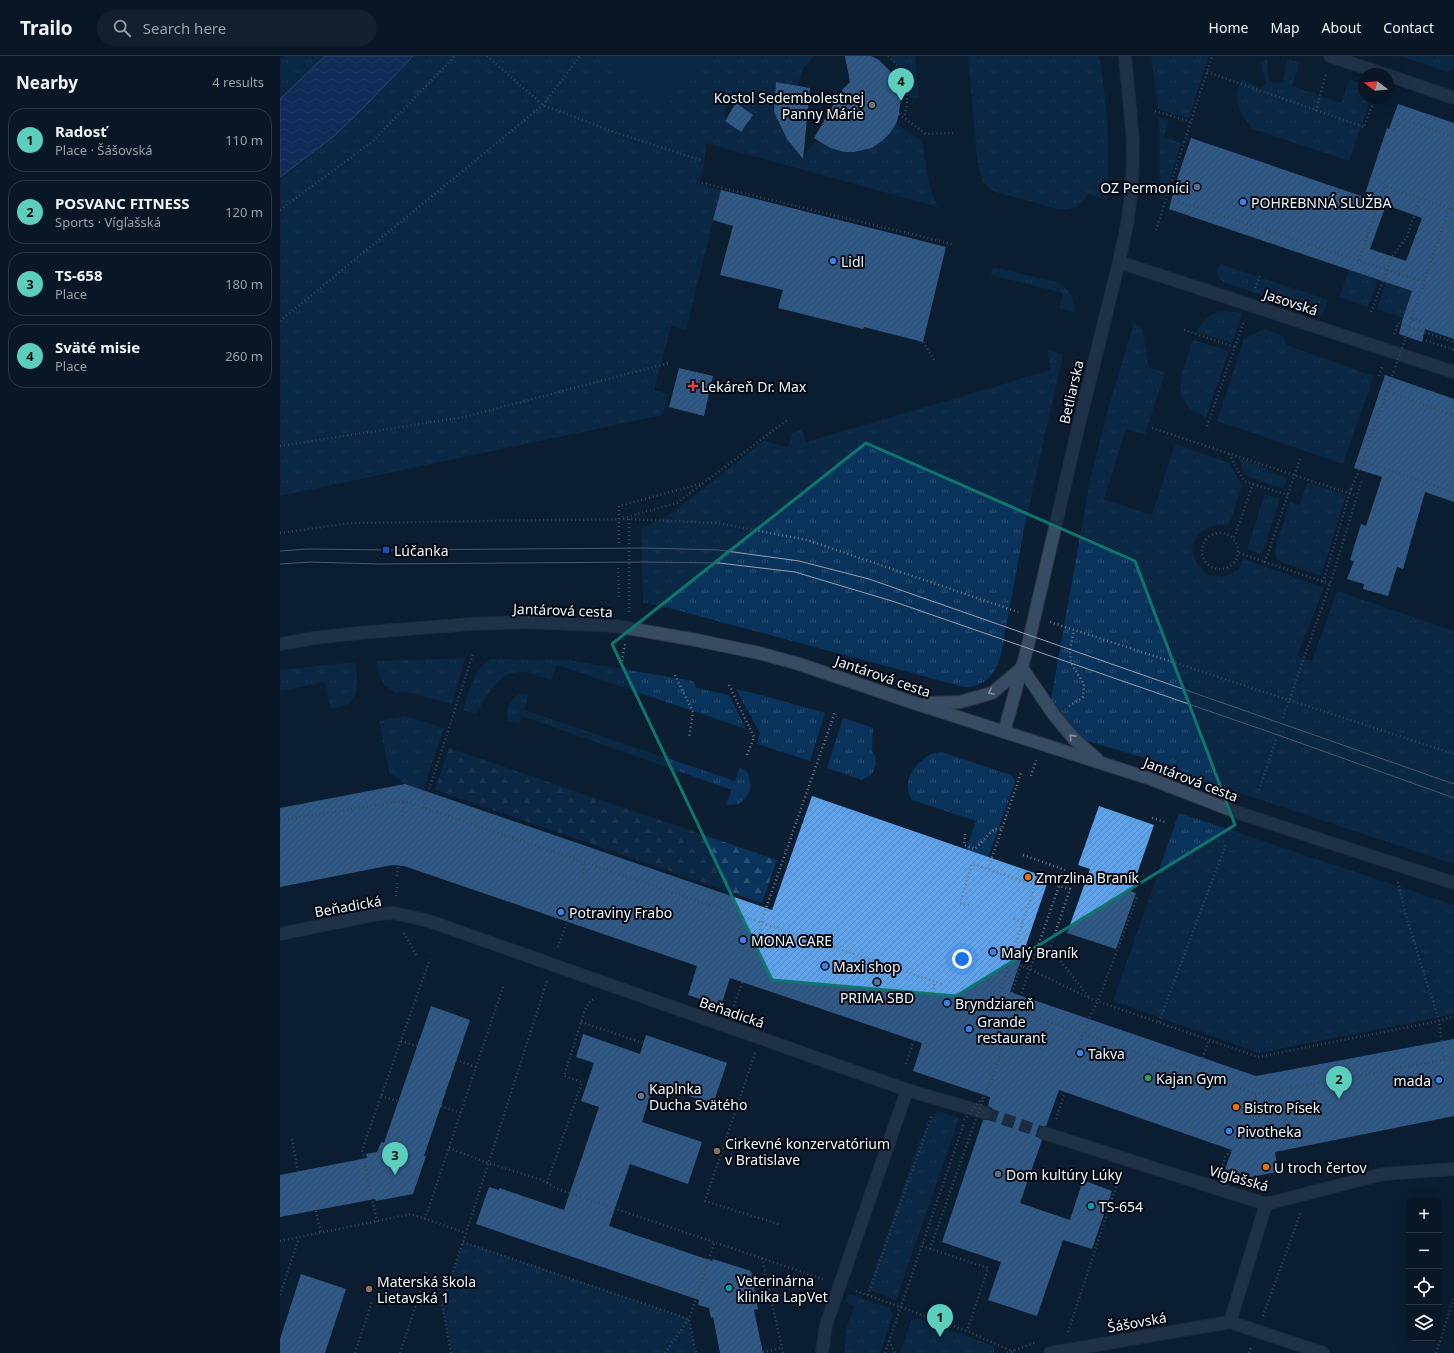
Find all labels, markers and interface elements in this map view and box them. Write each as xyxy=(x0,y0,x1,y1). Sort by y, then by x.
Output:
search box xyxy=(97,10,377,46)
text: Trailo xyxy=(20,15,73,41)
icon: search xyxy=(111,17,133,39)
text: Search here xyxy=(143,18,226,38)
text: Home xyxy=(1209,18,1248,37)
text: Map xyxy=(1270,18,1300,37)
text: About xyxy=(1322,18,1361,37)
text: Contact xyxy=(1383,18,1434,37)
pin: 4 xyxy=(888,68,914,101)
north arrow xyxy=(1358,68,1394,104)
text: Nearby xyxy=(16,71,78,94)
text: 4 results xyxy=(212,73,264,91)
place label: Kostol Sedembolestnej Panny Márie xyxy=(714,88,864,123)
marker: Kostol Sedembolestnej Panny Márie xyxy=(867,100,877,110)
text: Radosť xyxy=(55,121,107,141)
text: 1 xyxy=(26,131,34,149)
text: 110 m xyxy=(225,131,263,149)
text: Place · Šášovská xyxy=(55,141,153,159)
place label: OZ Permoníci xyxy=(1100,178,1189,197)
marker: OZ Permoníci xyxy=(1192,182,1202,192)
text: POSVANC FITNESS xyxy=(55,193,190,213)
place label: POHREBNNÁ SLUŽBA xyxy=(1251,193,1391,212)
marker: POHREBNNÁ SLUŽBA xyxy=(1238,197,1248,207)
text: 2 xyxy=(26,203,34,221)
text: 120 m xyxy=(225,203,263,221)
text: Sports · Vígľašská xyxy=(55,213,161,231)
place label: Lidl xyxy=(841,252,864,271)
marker: Lidl xyxy=(828,256,838,266)
text: TS-658 xyxy=(55,265,102,285)
text: 3 xyxy=(26,275,34,293)
text: 180 m xyxy=(225,275,263,293)
street label: Jasovská xyxy=(1260,284,1320,320)
text: Place xyxy=(55,285,87,303)
text: Sväté misie xyxy=(55,337,140,357)
text: 4 xyxy=(26,347,34,365)
text: 260 m xyxy=(225,347,263,365)
text: Place xyxy=(55,357,87,375)
street label: Betliarska xyxy=(1054,358,1088,426)
place label: Lekáreň Dr. Max xyxy=(701,377,807,396)
marker: Lekáreň Dr. Max xyxy=(688,381,698,391)
place label: Lúčanka xyxy=(394,541,449,560)
marker: Lúčanka xyxy=(381,545,391,555)
street label: Jantárová cesta xyxy=(511,599,613,621)
street label: Jantárová cesta xyxy=(831,650,933,701)
one-way arrow xyxy=(988,687,995,695)
one-way arrow xyxy=(1070,734,1077,741)
street label: Jantárová cesta xyxy=(1139,752,1241,806)
place label: Zmrzlina Braník xyxy=(1036,868,1140,887)
marker: Zmrzlina Braník xyxy=(1023,872,1033,882)
street label: Beňadická xyxy=(313,891,383,921)
place label: Potraviny Frabo xyxy=(569,903,672,922)
marker: Potraviny Frabo xyxy=(556,907,566,917)
place label: MONA CARE xyxy=(751,931,832,950)
marker: MONA CARE xyxy=(738,935,748,945)
place label: Malý Braník xyxy=(1001,943,1079,962)
marker: Malý Braník xyxy=(988,947,998,957)
your location xyxy=(952,949,972,969)
place label: Maxi shop xyxy=(833,957,901,976)
marker: Maxi shop xyxy=(820,961,830,971)
marker: PRIMA SBD xyxy=(872,977,882,987)
place label: PRIMA SBD xyxy=(840,988,914,1007)
street label: Beňadická xyxy=(697,992,767,1032)
place label: Bryndziareň xyxy=(955,994,1034,1013)
marker: Bryndziareň xyxy=(942,998,952,1008)
place label: Grande restaurant xyxy=(977,1012,1046,1047)
marker: Grande restaurant xyxy=(964,1024,974,1034)
place label: Takva xyxy=(1088,1044,1125,1063)
marker: Takva xyxy=(1075,1048,1085,1058)
pin: 2 xyxy=(1326,1066,1352,1099)
place label: Kajan Gym xyxy=(1156,1069,1227,1088)
place label: mada xyxy=(1394,1071,1431,1090)
marker: Kajan Gym xyxy=(1143,1073,1153,1083)
marker: mada xyxy=(1434,1075,1444,1085)
place label: Kaplnka Ducha Svätého xyxy=(649,1079,747,1114)
marker: Kaplnka Ducha Svätého xyxy=(636,1091,646,1101)
place label: Bistro Písek xyxy=(1244,1098,1321,1117)
marker: Bistro Písek xyxy=(1231,1102,1241,1112)
place label: Pivotheka xyxy=(1237,1122,1302,1141)
marker: Pivotheka xyxy=(1224,1126,1234,1136)
place label: Cirkevné konzervatórium v Bratislave xyxy=(725,1134,890,1169)
pin: 3 xyxy=(382,1142,408,1175)
marker: Cirkevné konzervatórium v Bratislave xyxy=(712,1146,722,1156)
place label: U troch čertov xyxy=(1274,1158,1368,1177)
street label: Vígľašská xyxy=(1207,1160,1271,1196)
marker: U troch čertov xyxy=(1261,1162,1271,1172)
place label: Dom kultúry Lúky xyxy=(1006,1165,1123,1184)
marker: Dom kultúry Lúky xyxy=(993,1169,1003,1179)
place label: TS-654 xyxy=(1099,1197,1143,1216)
map controls xyxy=(1406,1197,1442,1341)
button: + xyxy=(1406,1197,1442,1233)
marker: TS-654 xyxy=(1086,1201,1096,1211)
button: − xyxy=(1406,1233,1442,1269)
button: locate xyxy=(1406,1269,1442,1305)
place label: Veterinárna klinika LapVet xyxy=(737,1271,828,1306)
place label: Materská škola Lietavská 1 xyxy=(377,1272,476,1307)
marker: Veterinárna klinika LapVet xyxy=(724,1283,734,1293)
marker: Materská škola Lietavská 1 xyxy=(364,1284,374,1294)
pin: 1 xyxy=(927,1304,953,1337)
button: layers xyxy=(1406,1305,1442,1341)
street label: Šášovská xyxy=(1106,1307,1168,1337)

